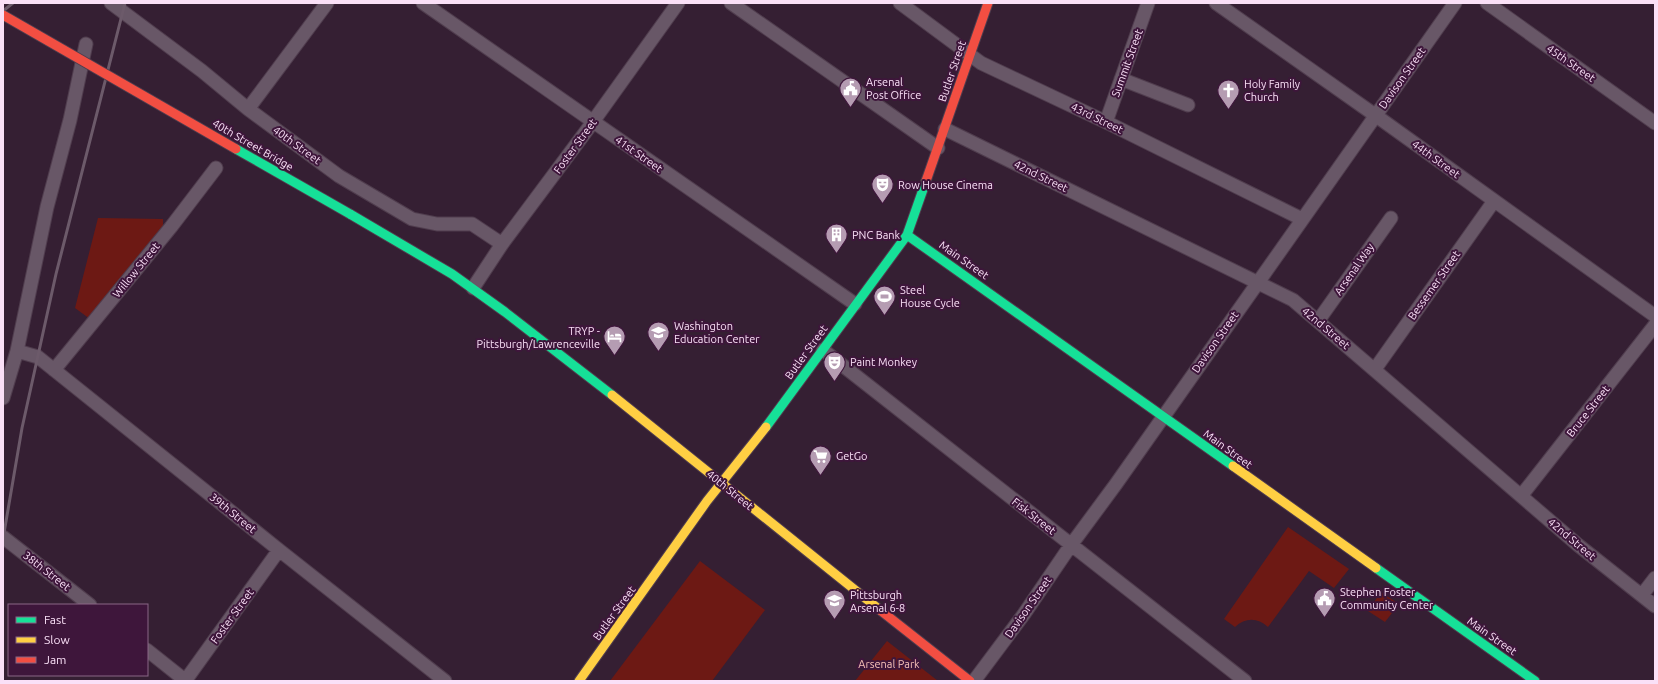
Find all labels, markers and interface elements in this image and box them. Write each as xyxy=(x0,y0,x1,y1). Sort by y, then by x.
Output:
street label: Summit Street xyxy=(1109,27,1145,99)
street label: Butler Street xyxy=(936,38,968,103)
street label: 45th Street xyxy=(1545,42,1598,84)
street label: Davison Street xyxy=(1376,44,1428,111)
public building icon: Arsenal Post Office xyxy=(837,75,863,108)
place label: Arsenal Post Office xyxy=(866,76,921,101)
church icon: Holy Family Church xyxy=(1215,77,1241,110)
place label: Holy Family Church xyxy=(1244,78,1301,103)
street label: 43rd Street xyxy=(1069,100,1126,136)
street label: 40th Street Bridge xyxy=(210,116,296,174)
street label: Foster Street xyxy=(551,116,599,176)
street label: 40th Street xyxy=(270,123,324,167)
street label: 41st Street xyxy=(613,133,665,175)
street label: 44th Street xyxy=(1410,138,1463,181)
street label: 42nd Street xyxy=(1012,158,1070,194)
theatre icon: Row House Cinema xyxy=(870,172,896,205)
place label: Row House Cinema xyxy=(898,179,993,191)
building icon: PNC Bank xyxy=(824,222,850,255)
place label: PNC Bank xyxy=(852,229,901,241)
street label: Main Street xyxy=(937,239,992,282)
street label: Willow Street xyxy=(110,240,162,300)
street label: Arsenal Way xyxy=(1332,240,1377,297)
street label: Bessemer Street xyxy=(1406,248,1463,322)
sports icon: Steel House Cycle xyxy=(872,283,898,316)
place label: Steel House Cycle xyxy=(900,284,960,309)
street label: 42nd Street xyxy=(1300,305,1353,352)
street label: Davison Street xyxy=(1189,308,1241,375)
school or university icon: Washington Education Center xyxy=(645,319,671,352)
place label: Washington Education Center xyxy=(674,320,760,345)
street label: Butler Street xyxy=(782,322,830,381)
hotel icon: TRYP - Pittsburgh/Lawrenceville xyxy=(602,324,628,357)
place label: TRYP - Pittsburgh/Lawrenceville xyxy=(476,325,600,350)
theatre icon: Paint Monkey xyxy=(822,349,848,382)
place label: Paint Monkey xyxy=(850,356,918,368)
street label: Bruce Street xyxy=(1564,382,1612,439)
street label: Main Street xyxy=(1201,427,1255,471)
supermarket icon: GetGo xyxy=(808,443,834,476)
place label: GetGo xyxy=(836,450,867,462)
street label: 40th Street xyxy=(704,468,756,513)
street label: 39th Street xyxy=(207,491,259,536)
street label: Fisk Street xyxy=(1010,495,1059,537)
street label: 42nd Street xyxy=(1546,516,1599,563)
street label: 38th Street xyxy=(21,549,73,593)
street label: Davison Street xyxy=(1002,573,1054,640)
street label: Butler Street xyxy=(590,583,638,642)
public building icon: Stephen Foster Community Center xyxy=(1312,585,1338,618)
street label: Foster Street xyxy=(208,586,256,646)
place label: Stephen Foster Community Center xyxy=(1340,586,1434,611)
school or university icon: Pittsburgh Arsenal 6-8 xyxy=(822,588,848,621)
place label: Pittsburgh Arsenal 6-8 xyxy=(850,589,905,614)
legend xyxy=(8,604,148,676)
text: Fast xyxy=(44,613,66,626)
street label: Main Street xyxy=(1465,615,1520,658)
text: Slow xyxy=(44,633,70,646)
text: Jam xyxy=(44,653,66,666)
park label: Arsenal Park xyxy=(858,658,920,670)

